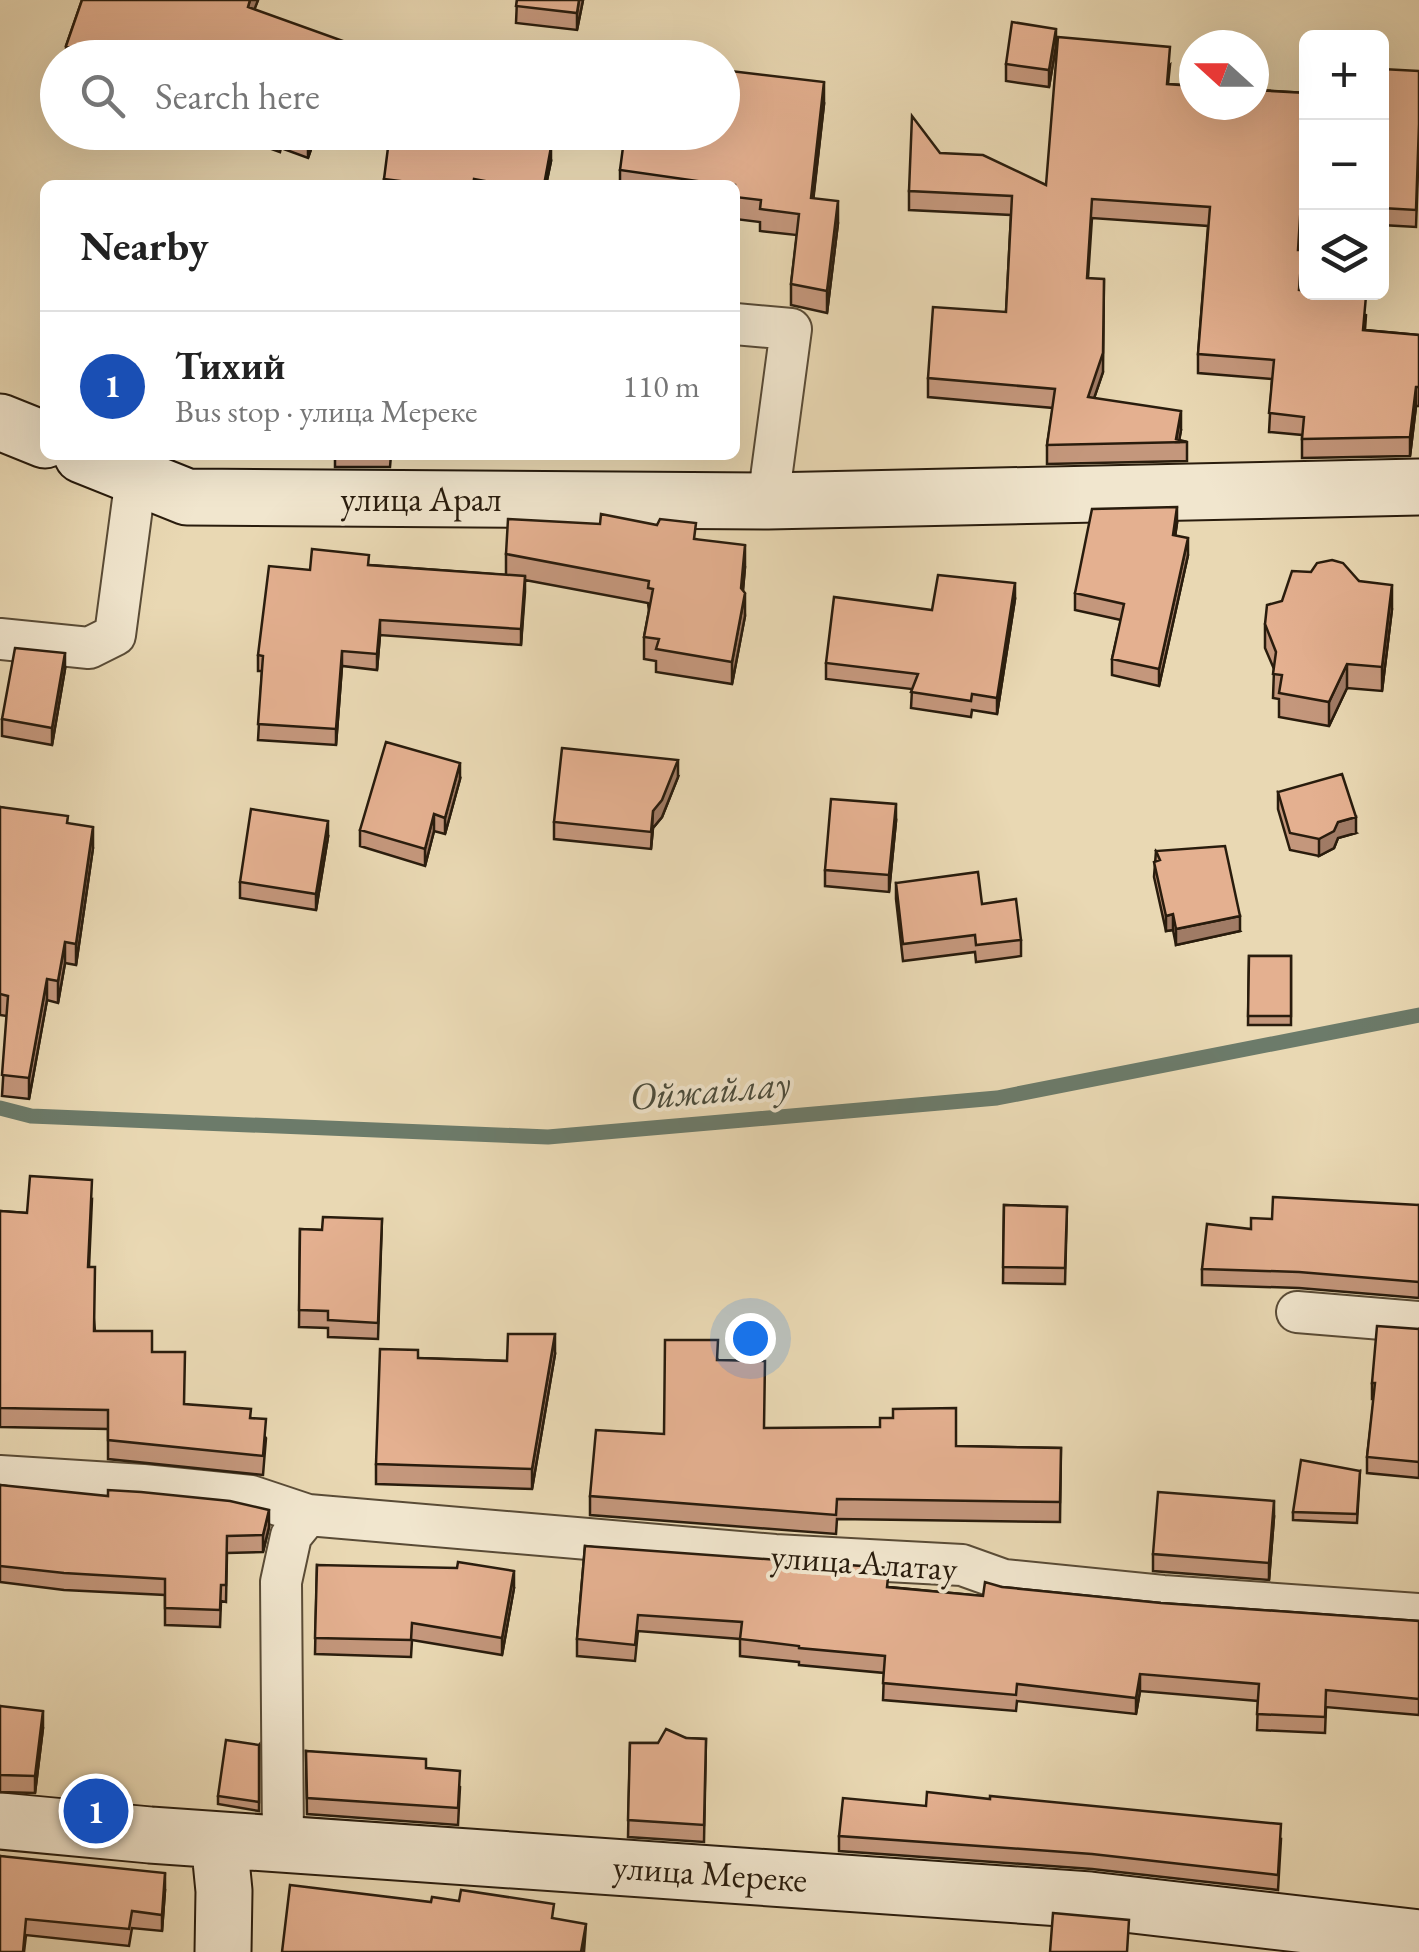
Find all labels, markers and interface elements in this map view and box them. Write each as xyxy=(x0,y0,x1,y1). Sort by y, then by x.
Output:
north arrow xyxy=(1179,30,1269,120)
map controls xyxy=(1299,30,1389,300)
button: + xyxy=(1299,30,1389,120)
search box xyxy=(40,40,740,150)
icon: search xyxy=(75,68,130,123)
text: Search here xyxy=(155,71,320,120)
button: − xyxy=(1299,120,1389,210)
button: layers xyxy=(1299,210,1389,300)
text: Nearby xyxy=(80,218,209,273)
text: Тихий xyxy=(175,341,285,390)
text: 1 xyxy=(104,365,121,407)
text: 110 m xyxy=(623,365,700,407)
text: Bus stop · улица Мереке xyxy=(175,390,477,432)
street label: улица Арал xyxy=(340,476,502,522)
water label: Ойжайлау xyxy=(627,1058,793,1121)
your location xyxy=(725,1313,776,1364)
street label: улица Алатау xyxy=(769,1533,960,1592)
pin: 1 xyxy=(64,1774,128,1848)
street label: улица Мереке xyxy=(611,1843,809,1903)

